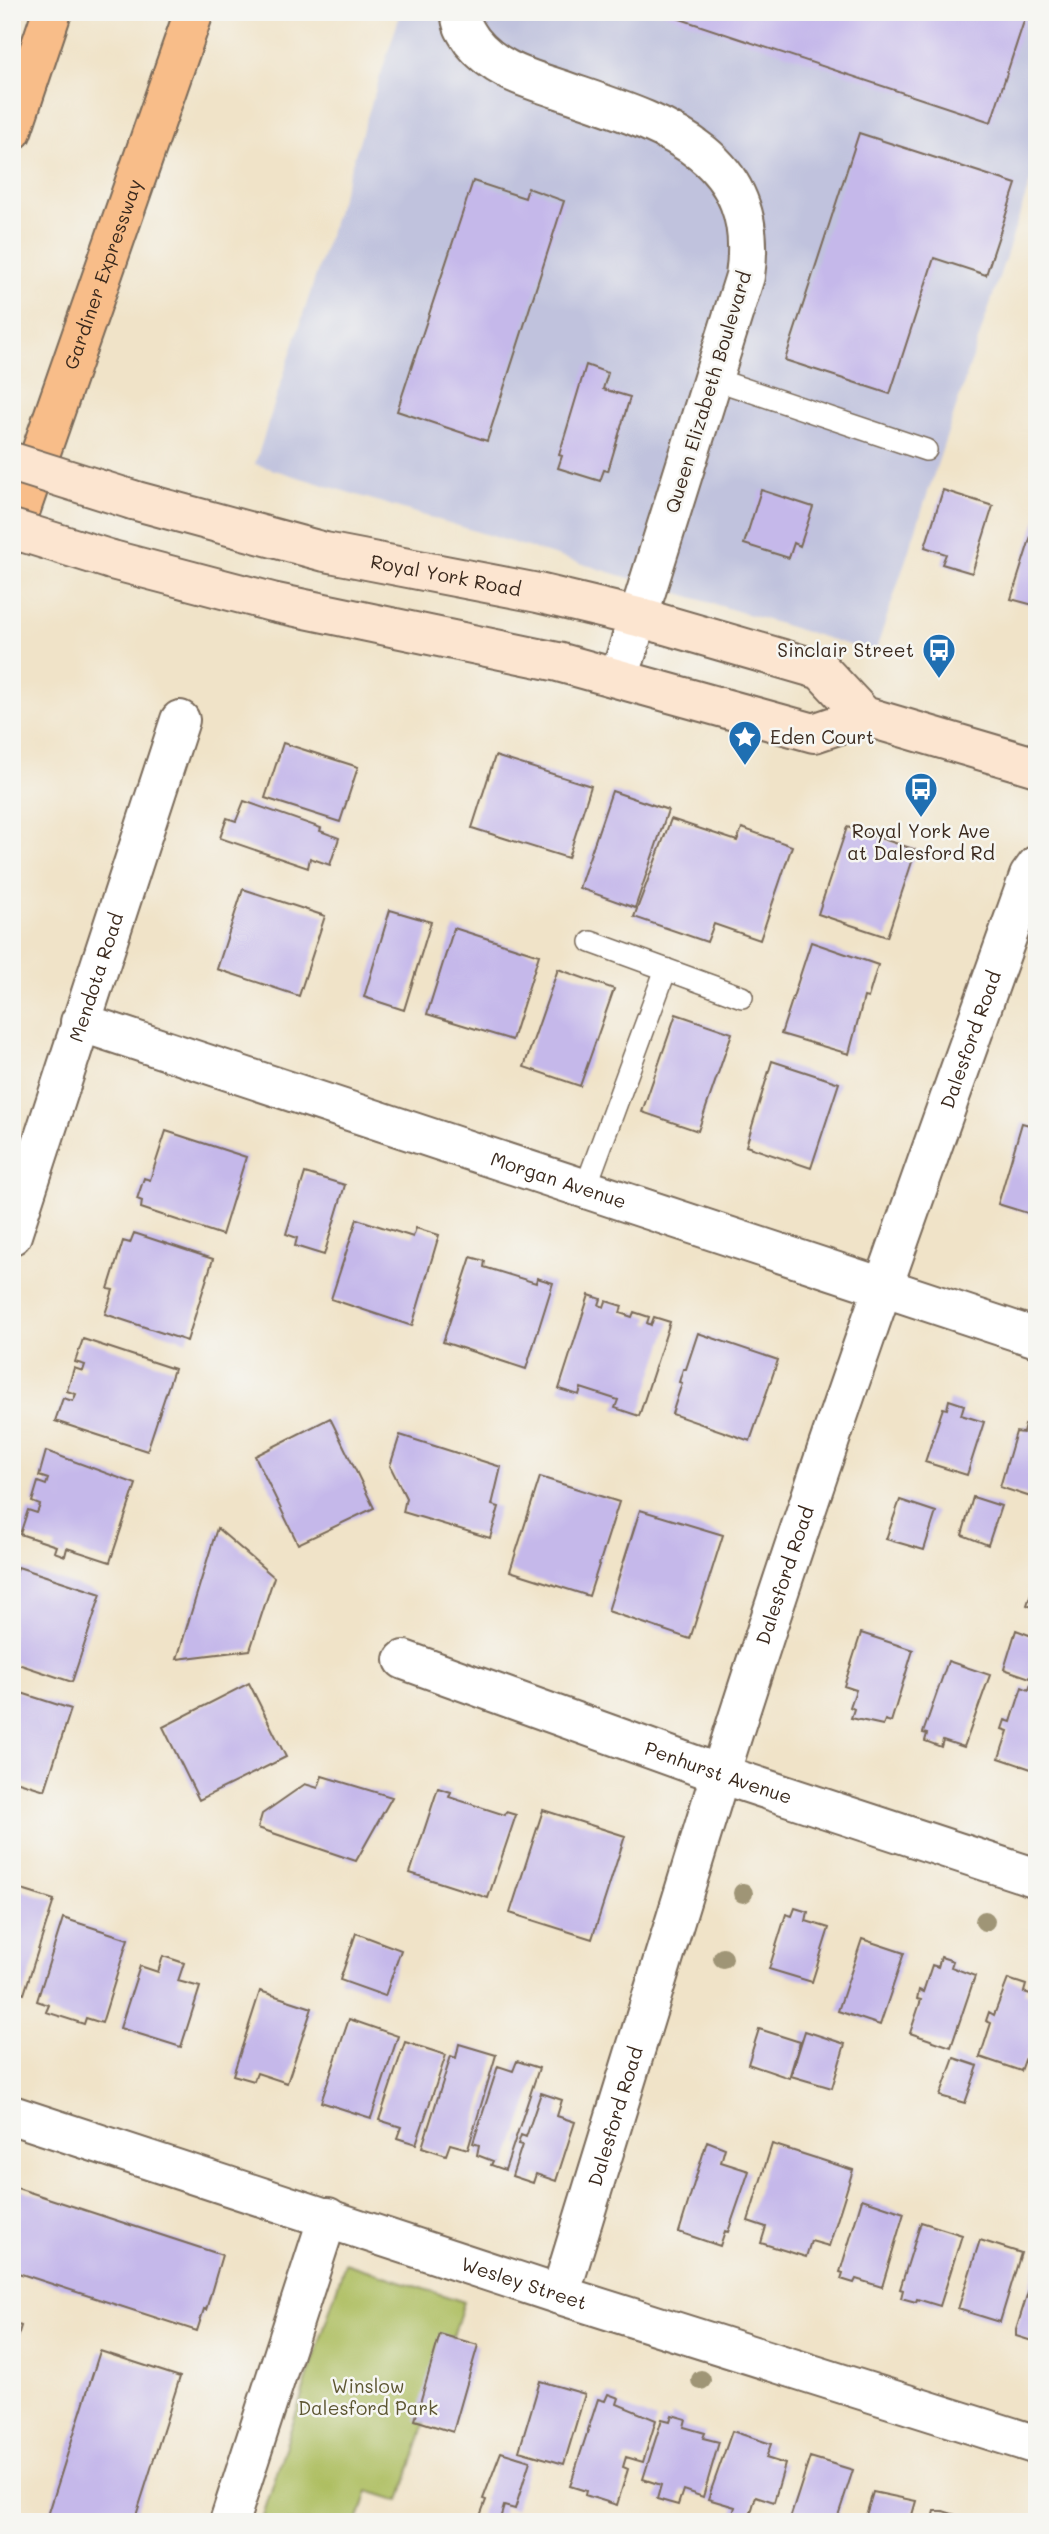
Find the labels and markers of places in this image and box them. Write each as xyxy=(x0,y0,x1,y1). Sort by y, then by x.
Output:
bus stop icon: Sinclair Street xyxy=(920,631,958,680)
place label: Sinclair Street xyxy=(777,637,914,662)
place icon: Eden Court xyxy=(726,718,764,767)
place label: Eden Court xyxy=(770,724,874,749)
bus stop icon: Royal York Ave at Dalesford Rd xyxy=(902,770,940,819)
place label: Royal York Ave at Dalesford Rd xyxy=(847,818,995,865)

